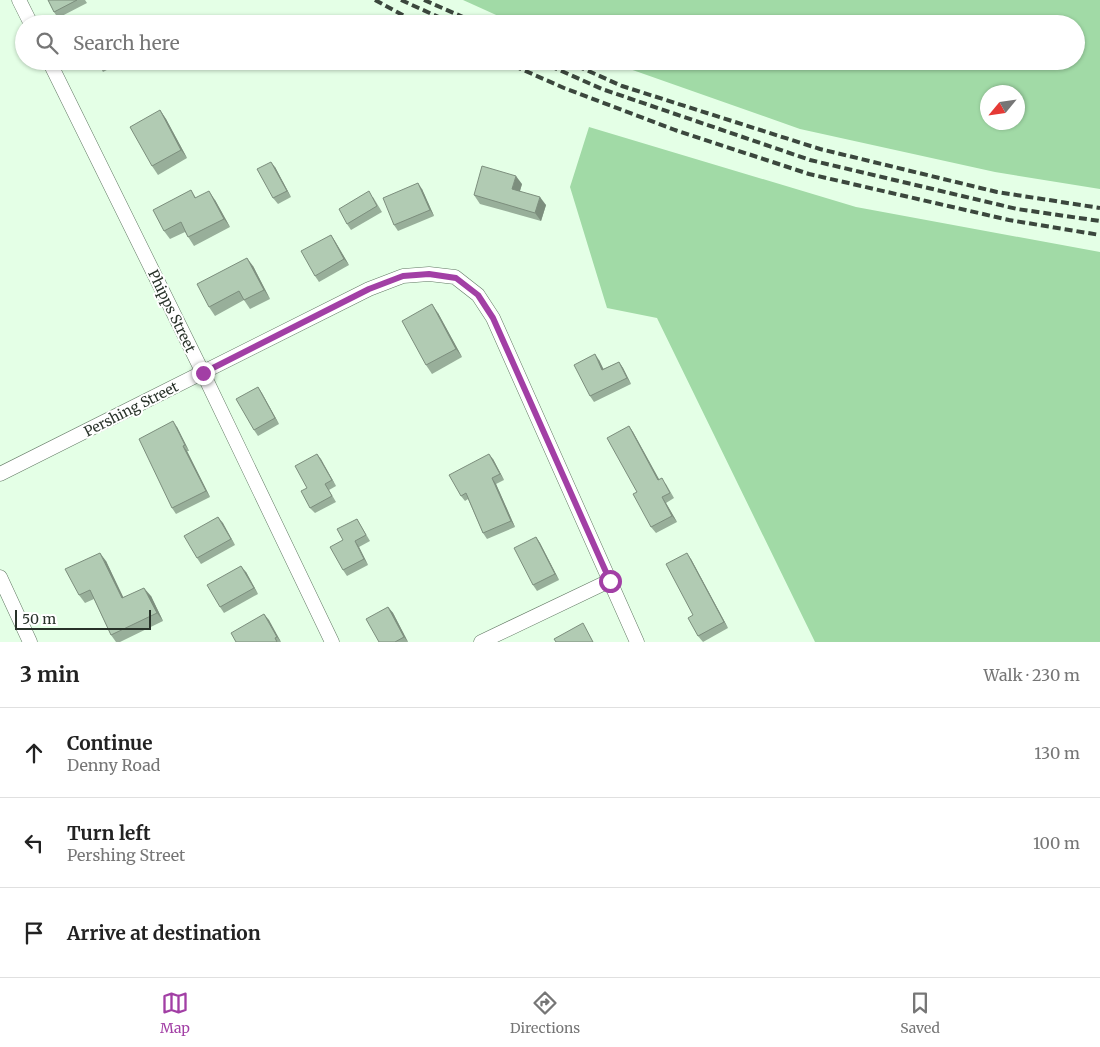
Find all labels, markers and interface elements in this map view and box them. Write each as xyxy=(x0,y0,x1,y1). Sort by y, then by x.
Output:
search box xyxy=(15,15,1085,70)
icon: search xyxy=(33,29,61,57)
text: Search here xyxy=(73,31,180,55)
north arrow xyxy=(980,85,1025,130)
street label: Phipps Street xyxy=(144,267,200,356)
route end xyxy=(192,362,215,385)
street label: Pershing Street xyxy=(81,377,182,441)
route start xyxy=(599,570,622,593)
scale bar xyxy=(15,607,151,630)
text: 50 m xyxy=(22,610,56,628)
text: 3 min xyxy=(20,661,79,688)
text: Walk · 230 m xyxy=(984,665,1080,685)
text: Continue xyxy=(67,731,153,755)
icon: ahead xyxy=(20,739,48,767)
text: 130 m xyxy=(1034,743,1080,763)
text: Denny Road xyxy=(67,755,160,775)
text: Turn left xyxy=(67,821,151,845)
icon: left xyxy=(20,829,48,857)
text: 100 m xyxy=(1033,833,1080,853)
text: Pershing Street xyxy=(67,845,185,865)
icon: arrive xyxy=(20,919,48,947)
text: Arrive at destination xyxy=(67,921,261,945)
tab: Map xyxy=(160,989,190,1037)
tab: Directions xyxy=(510,989,580,1037)
tab: Saved xyxy=(900,989,940,1037)

